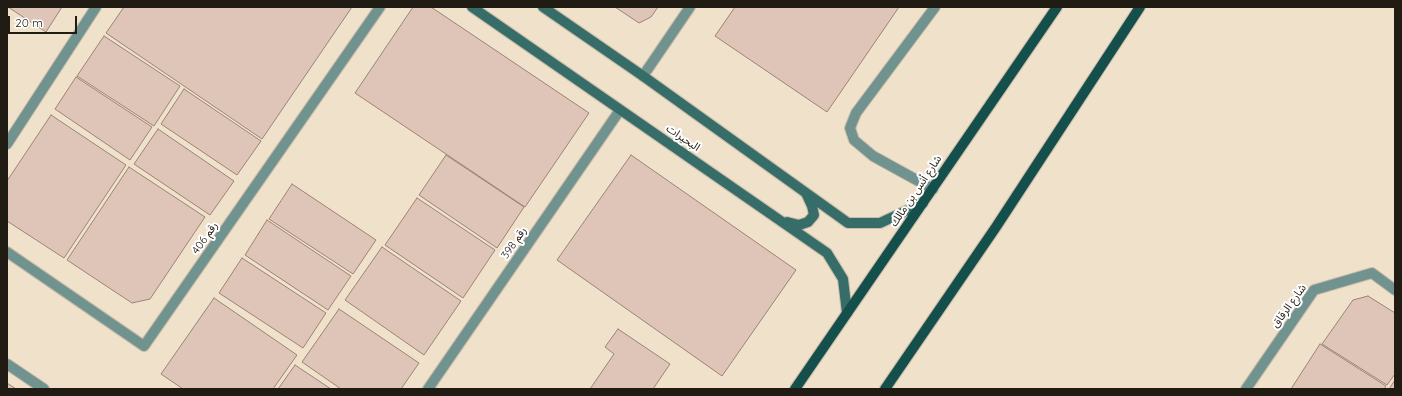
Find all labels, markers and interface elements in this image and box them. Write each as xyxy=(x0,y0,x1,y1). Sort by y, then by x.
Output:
scale bar xyxy=(10,8,79,34)
text: 20 m xyxy=(15,15,43,30)
street label: البحيرات xyxy=(664,122,702,154)
street label: شارع أنس بن مالك xyxy=(887,153,945,229)
street label: رقم 406 xyxy=(189,219,221,257)
street label: رقم 398 xyxy=(499,225,529,261)
street label: شارع الرقاق xyxy=(1269,282,1309,330)

